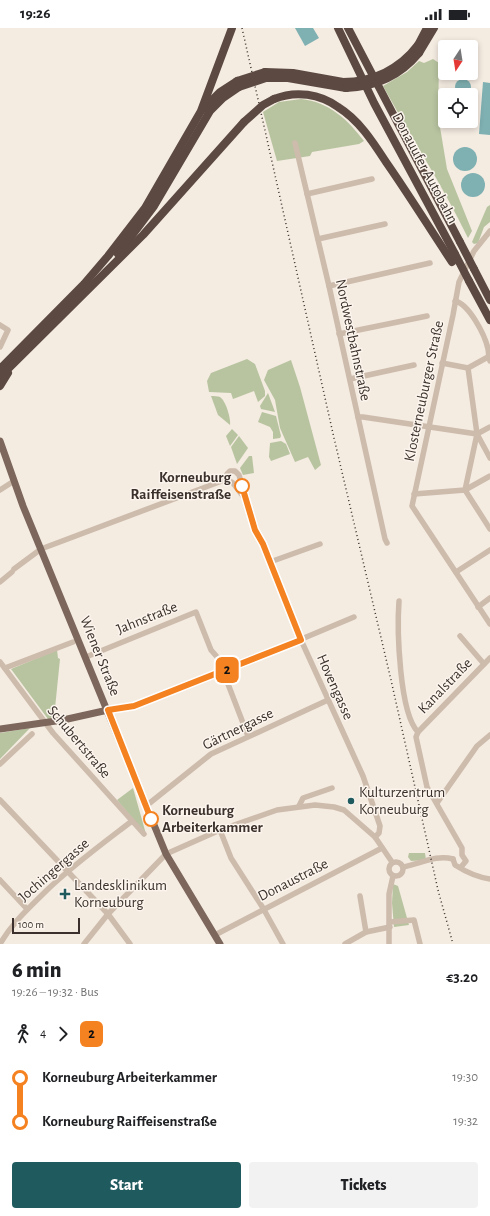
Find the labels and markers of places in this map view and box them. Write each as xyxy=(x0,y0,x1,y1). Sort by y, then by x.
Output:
place label: Korneuburg Raiffeisenstraße xyxy=(131,470,231,502)
marker: Korneuburg Raiffeisenstraße xyxy=(234,478,250,494)
place label: Kulturzentrum Korneuburg xyxy=(359,785,445,817)
marker: Kulturzentrum Korneuburg xyxy=(346,796,356,806)
place label: Korneuburg Arbeiterkammer xyxy=(162,803,263,835)
marker: Korneuburg Arbeiterkammer xyxy=(143,811,159,827)
place label: Landesklinikum Korneuburg xyxy=(74,878,167,910)
marker: Landesklinikum Korneuburg xyxy=(59,888,71,900)

